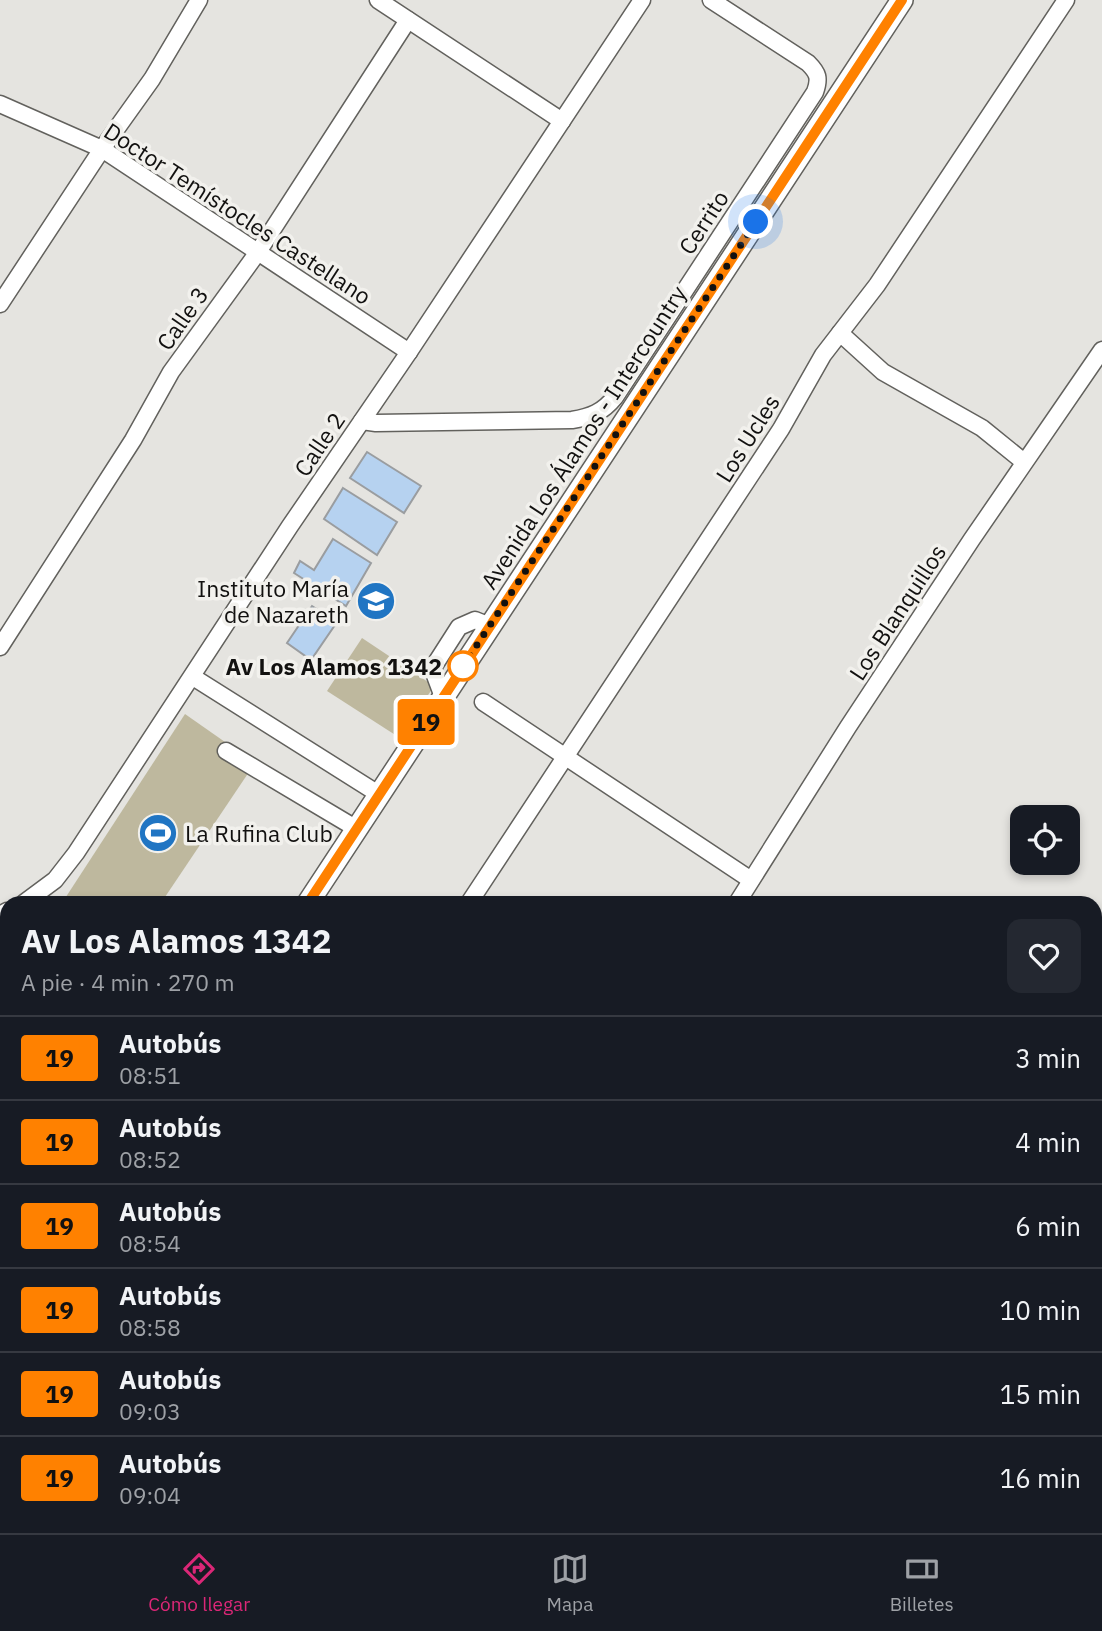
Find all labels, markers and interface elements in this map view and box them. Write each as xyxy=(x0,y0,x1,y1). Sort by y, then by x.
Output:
street label: Doctor Temístocles Castellano xyxy=(99,115,377,311)
street label: Cerrito xyxy=(671,184,735,260)
your location xyxy=(738,204,773,239)
street label: Avenida Los Álamos - Intercountry xyxy=(473,279,693,594)
street label: Calle 3 xyxy=(149,280,215,356)
street label: Los Ucles xyxy=(708,388,786,488)
street label: Calle 2 xyxy=(287,406,351,482)
street label: Los Blanquillos xyxy=(842,538,952,686)
place label: Instituto María de Nazareth xyxy=(197,573,349,629)
school or university icon: Instituto María de Nazareth xyxy=(355,580,397,622)
place label: Av Los Alamos 1342 xyxy=(226,651,442,681)
marker: Av Los Alamos 1342 xyxy=(448,651,478,681)
line badge: 19 xyxy=(394,699,458,745)
text: 19 xyxy=(412,706,440,738)
map controls xyxy=(1010,805,1080,875)
button: locate xyxy=(1010,805,1080,875)
sports icon: La Rufina Club xyxy=(137,812,179,854)
place label: La Rufina Club xyxy=(185,818,333,848)
text: Av Los Alamos 1342 xyxy=(21,919,331,962)
button: heart xyxy=(1007,919,1081,993)
text: A pie · 4 min · 270 m xyxy=(21,967,235,997)
text: Autobús xyxy=(119,1026,221,1060)
text: 3 min xyxy=(1015,1041,1081,1075)
text: 19 xyxy=(45,1042,74,1074)
text: 08:51 xyxy=(119,1060,181,1090)
text: Autobús xyxy=(119,1110,221,1144)
text: 4 min xyxy=(1015,1125,1081,1159)
text: 19 xyxy=(45,1126,74,1158)
text: 08:52 xyxy=(119,1144,181,1174)
text: Autobús xyxy=(119,1194,221,1228)
text: 6 min xyxy=(1015,1209,1081,1243)
text: 19 xyxy=(45,1210,74,1242)
text: 08:54 xyxy=(119,1228,181,1258)
text: Autobús xyxy=(119,1278,221,1312)
text: 10 min xyxy=(1000,1293,1081,1327)
text: 19 xyxy=(45,1294,74,1326)
text: 08:58 xyxy=(119,1312,181,1342)
text: Autobús xyxy=(119,1362,221,1396)
text: 15 min xyxy=(1000,1377,1081,1411)
text: 19 xyxy=(45,1378,74,1410)
text: 09:03 xyxy=(119,1396,181,1426)
text: Autobús xyxy=(119,1446,221,1480)
text: 16 min xyxy=(1000,1461,1081,1495)
text: 19 xyxy=(45,1462,74,1494)
text: 09:04 xyxy=(119,1480,181,1510)
tab: Cómo llegar xyxy=(148,1550,250,1616)
tab: Mapa xyxy=(547,1550,593,1616)
tab: Billetes xyxy=(890,1550,954,1616)

